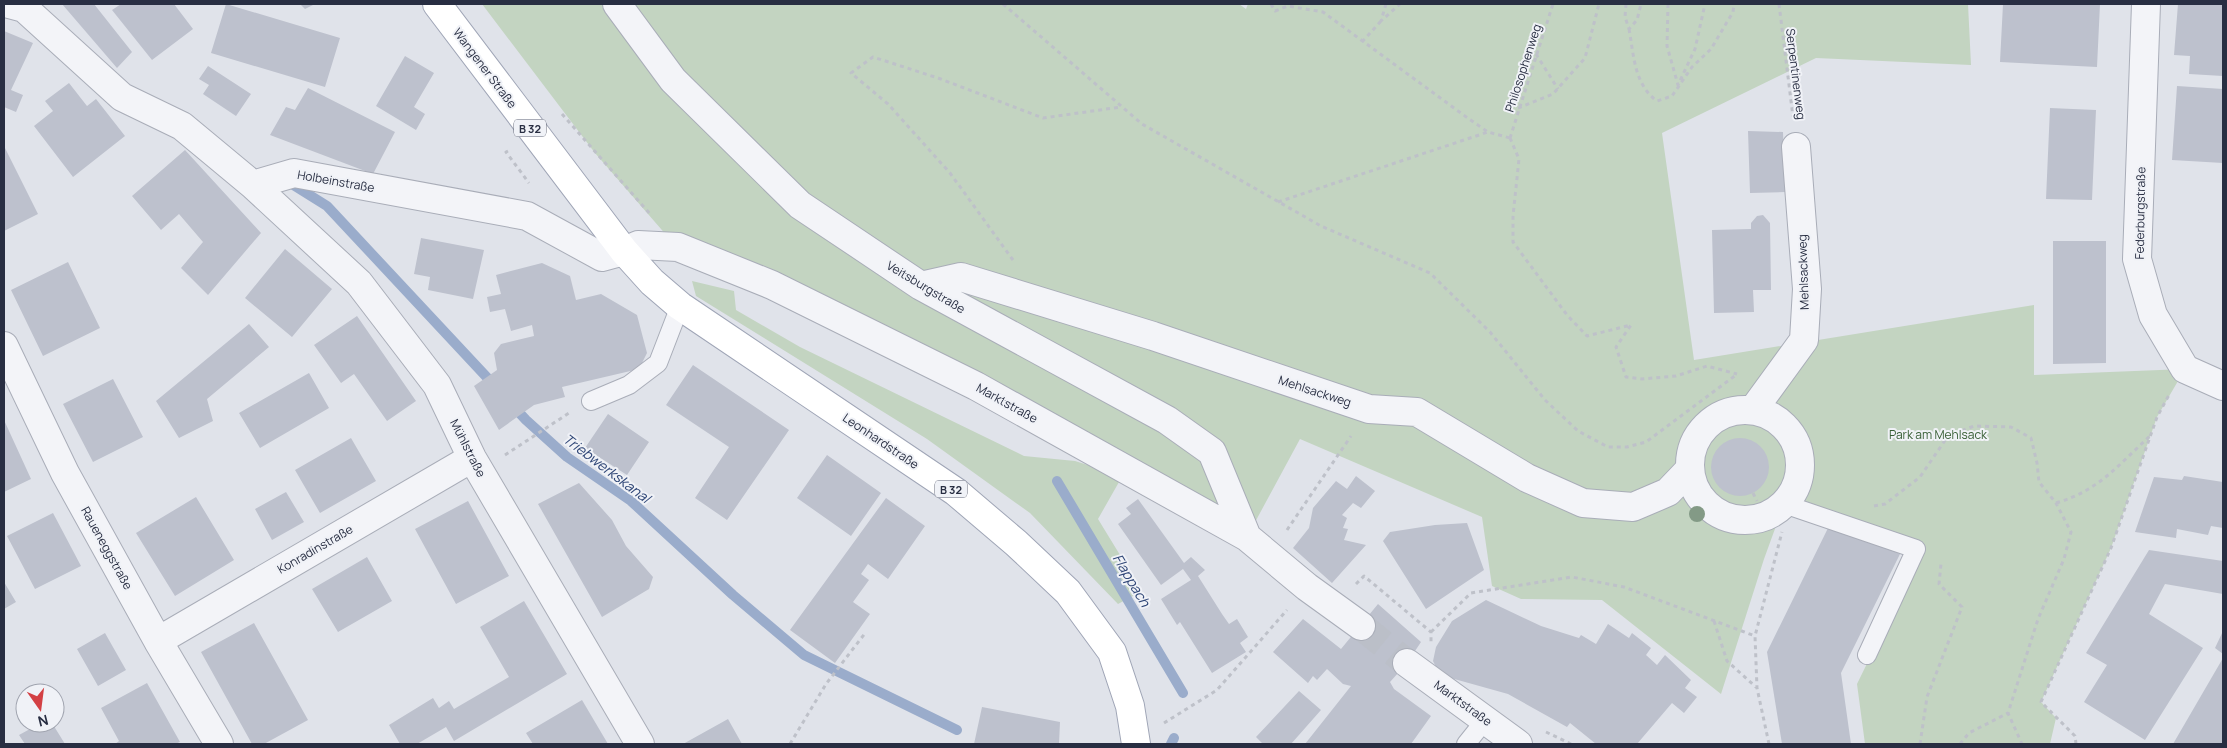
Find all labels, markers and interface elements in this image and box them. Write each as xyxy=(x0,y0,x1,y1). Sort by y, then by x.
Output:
street label: Philosophenweg xyxy=(1501,22,1545,114)
street label: Wangener Straße xyxy=(449,24,521,112)
street label: Serpentinenweg xyxy=(1782,28,1810,120)
road number: B 32 xyxy=(514,120,546,136)
street label: Holbeinstraße xyxy=(296,166,376,196)
street label: Federburgstraße xyxy=(2131,166,2149,260)
street label: Mehlsackweg xyxy=(1793,234,1813,310)
street label: Veitsburgstraße xyxy=(884,257,968,317)
street label: Mehlsackweg xyxy=(1276,371,1354,411)
street label: Marktstraße xyxy=(973,379,1041,427)
street label: Leonhardstraße xyxy=(840,409,922,473)
street label: Mühlstraße xyxy=(446,416,490,480)
park label: Park am Mehlsack xyxy=(1889,426,1988,443)
water label: Triebwerkskanal xyxy=(560,429,656,508)
road number: B 32 xyxy=(935,480,967,498)
street label: Raueneggstraße xyxy=(77,503,137,593)
street label: Konradinstraße xyxy=(274,520,356,578)
water label: Flappach xyxy=(1109,550,1156,611)
street label: Marktstraße xyxy=(1431,676,1495,730)
north arrow xyxy=(15,683,65,733)
text: N xyxy=(36,711,50,732)

